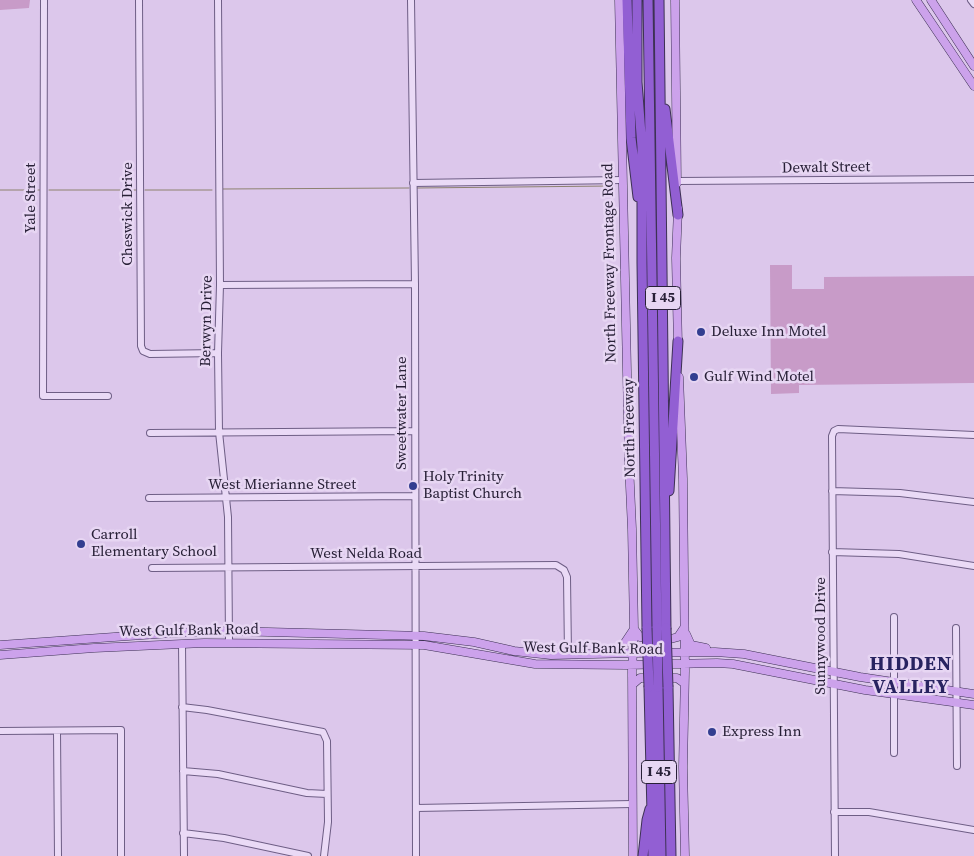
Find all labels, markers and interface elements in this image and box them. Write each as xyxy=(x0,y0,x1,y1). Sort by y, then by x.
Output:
street label: Dewalt Street xyxy=(782,158,870,178)
street label: Cheswick Drive xyxy=(119,162,137,266)
street label: Yale Street xyxy=(22,163,40,233)
street label: North Freeway Frontage Road xyxy=(599,163,621,363)
street label: Berwyn Drive xyxy=(197,275,217,367)
road number: I 45 xyxy=(646,286,680,310)
place label: Deluxe Inn Motel xyxy=(711,323,826,341)
marker: Deluxe Inn Motel xyxy=(695,326,707,338)
street label: Sweetwater Lane xyxy=(393,356,411,470)
place label: Gulf Wind Motel xyxy=(704,368,814,386)
marker: Gulf Wind Motel xyxy=(688,371,700,383)
street label: North Freeway xyxy=(620,378,640,478)
place label: Holy Trinity Baptist Church xyxy=(423,468,522,503)
street label: West Mierianne Street xyxy=(208,476,356,494)
marker: Holy Trinity Baptist Church xyxy=(407,480,419,492)
place label: Carroll Elementary School xyxy=(91,526,217,561)
marker: Carroll Elementary School xyxy=(75,538,87,550)
street label: West Nelda Road xyxy=(310,545,422,563)
street label: Sunnywood Drive xyxy=(812,577,830,695)
street label: West Gulf Bank Road xyxy=(119,621,259,641)
street label: West Gulf Bank Road xyxy=(523,639,663,659)
district label: HIDDEN VALLEY xyxy=(869,653,953,700)
place label: Express Inn xyxy=(722,723,801,741)
marker: Express Inn xyxy=(706,726,718,738)
road number: I 45 xyxy=(642,760,676,784)

